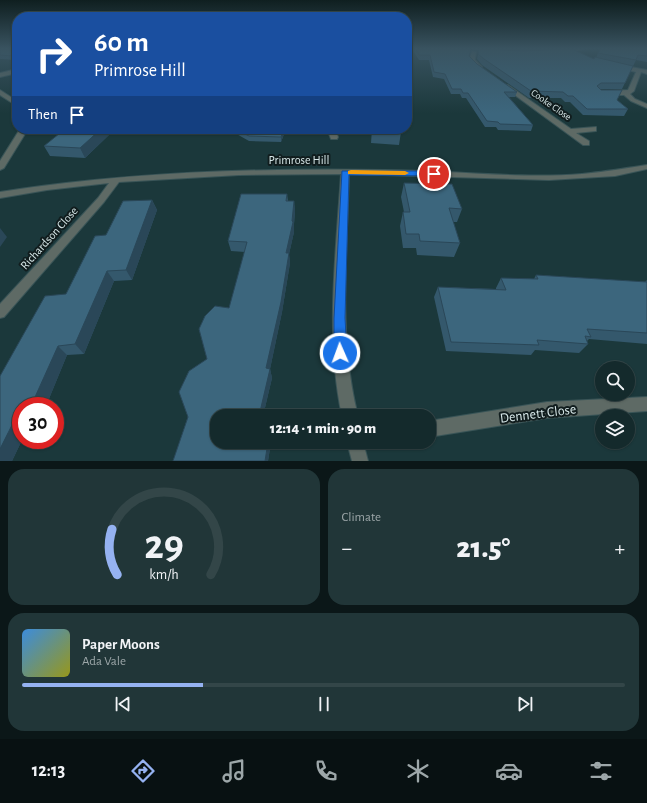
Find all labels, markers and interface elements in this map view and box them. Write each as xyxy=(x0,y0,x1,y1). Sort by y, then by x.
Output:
icon: right xyxy=(28,28,80,80)
text: 60 m xyxy=(94,29,149,57)
text: Primrose Hill xyxy=(94,62,186,80)
street label: Cooke Close xyxy=(529,88,573,123)
icon: arrive xyxy=(66,104,88,126)
text: Then xyxy=(28,107,58,122)
street label: Primrose Hill xyxy=(268,154,330,166)
pin xyxy=(417,157,451,191)
icon: arrive xyxy=(423,163,445,185)
street label: Richardson Close xyxy=(18,204,80,272)
position arrow xyxy=(319,332,361,374)
map controls xyxy=(595,361,635,449)
button: search xyxy=(595,361,635,401)
speed limit sign: 30 xyxy=(12,397,64,449)
street label: Dennett Close xyxy=(499,402,577,426)
button: layers xyxy=(595,409,635,449)
text: 12:14 · 1 min · 90 m xyxy=(270,421,376,436)
text: Climate xyxy=(342,511,381,524)
text: 29 xyxy=(144,525,184,566)
text: 21.5° xyxy=(456,533,510,563)
text: − xyxy=(342,537,352,559)
text: + xyxy=(614,537,625,559)
text: km/h xyxy=(149,568,178,582)
text: Paper Moons xyxy=(82,637,160,652)
text: Ada Vale xyxy=(82,655,126,668)
icon: previous xyxy=(112,693,134,715)
icon: pause xyxy=(313,693,335,715)
icon: next xyxy=(514,693,536,715)
icon: directions xyxy=(129,757,157,785)
icon: music xyxy=(220,757,248,785)
icon: phone xyxy=(312,757,340,785)
icon: climate xyxy=(404,757,432,785)
icon: car xyxy=(495,757,523,785)
icon: filters xyxy=(587,757,615,785)
text: 12:13 xyxy=(32,762,65,780)

